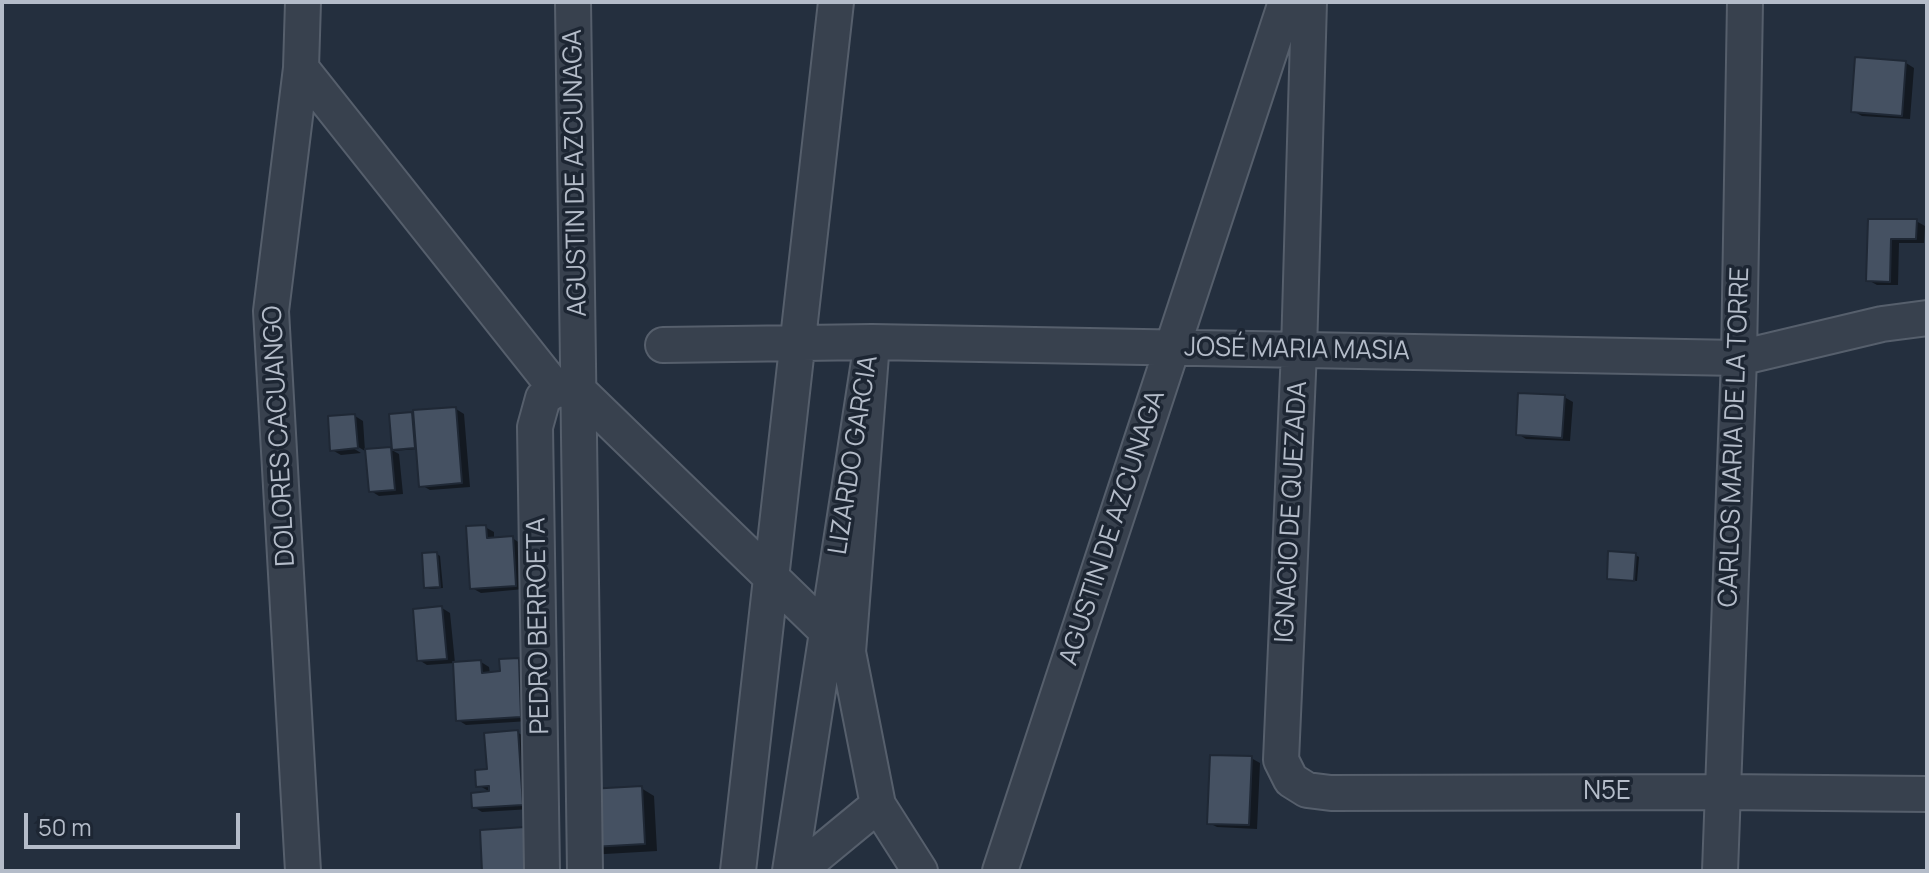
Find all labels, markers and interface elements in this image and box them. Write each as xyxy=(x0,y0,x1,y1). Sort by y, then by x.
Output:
street label: AGUSTIN DE AZCUNAGA xyxy=(558,29,594,317)
street label: CARLOS MARIA DE LA TORRE xyxy=(1713,266,1757,608)
street label: DOLORES CACUANGO xyxy=(258,305,302,567)
street label: JOSÉ MARIA MASIA xyxy=(1184,332,1410,368)
street label: LIZARDO GARCIA xyxy=(823,353,885,557)
street label: IGNACIO DE QUEZADA xyxy=(1270,380,1314,644)
street label: AGUSTIN DE AZCUNAGA xyxy=(1054,387,1172,669)
street label: PEDRO BERROETA xyxy=(522,517,556,735)
street label: N5E xyxy=(1583,776,1631,808)
scale bar xyxy=(28,797,244,847)
text: 50 m xyxy=(38,810,92,843)

